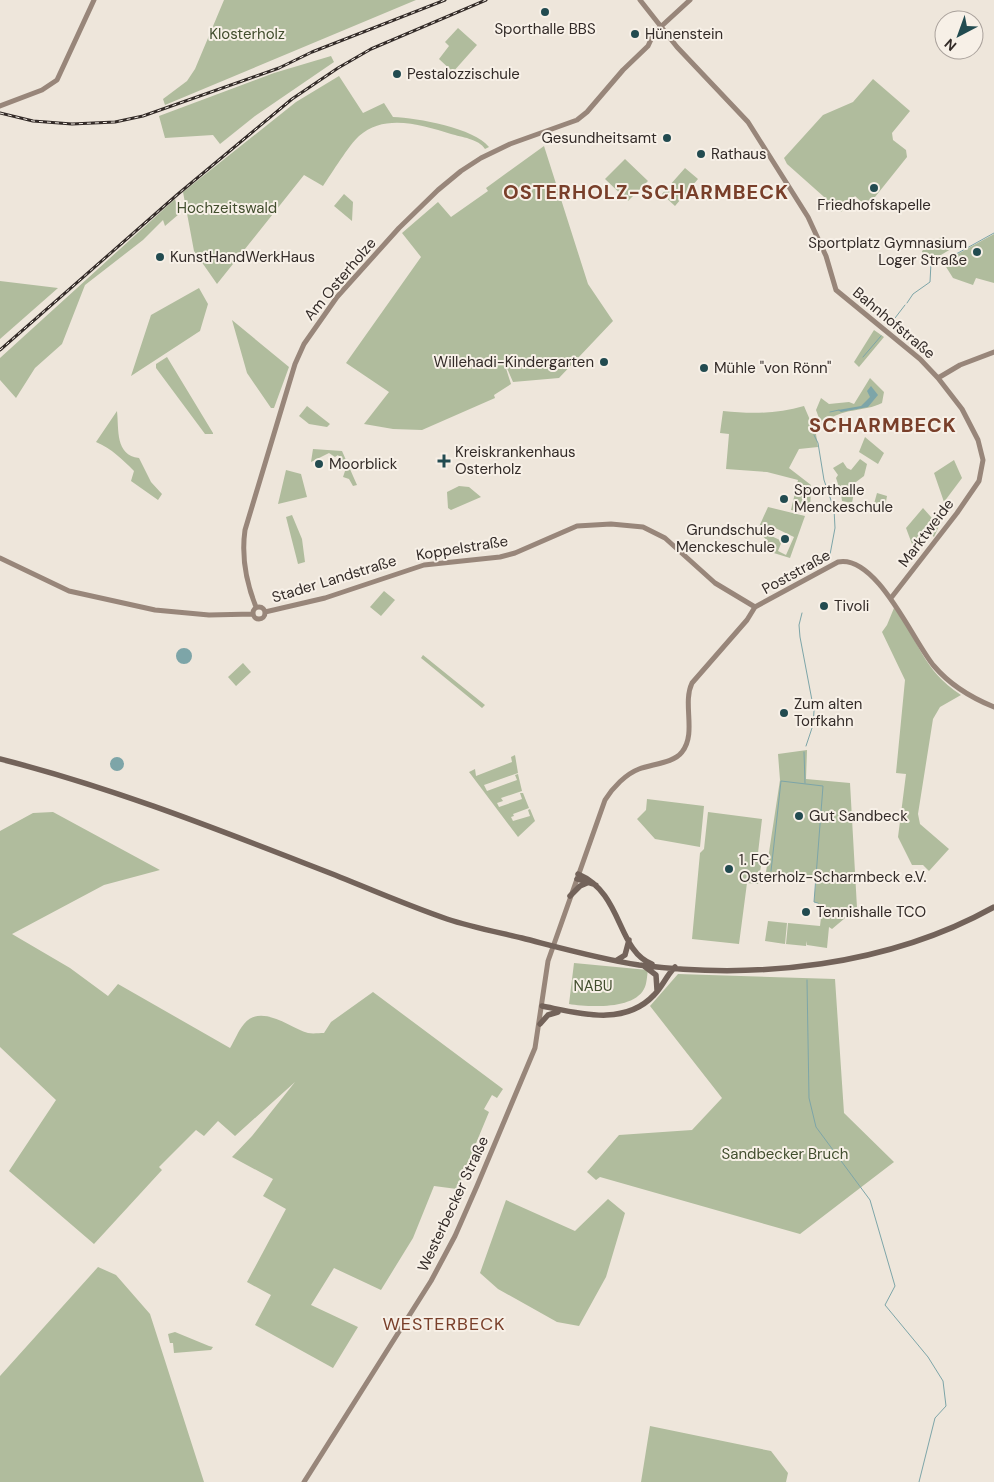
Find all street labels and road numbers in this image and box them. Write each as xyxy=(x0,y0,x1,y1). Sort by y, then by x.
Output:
street label: Am Osterholze xyxy=(300,233,380,325)
street label: Bahnhofstraße xyxy=(849,283,939,363)
street label: Marktweide xyxy=(894,495,958,571)
street label: Koppelstraße xyxy=(415,531,509,565)
street label: Poststraße xyxy=(758,545,834,599)
street label: Stader Landstraße xyxy=(269,551,399,607)
street label: Westerbecker Straße xyxy=(413,1133,493,1275)

